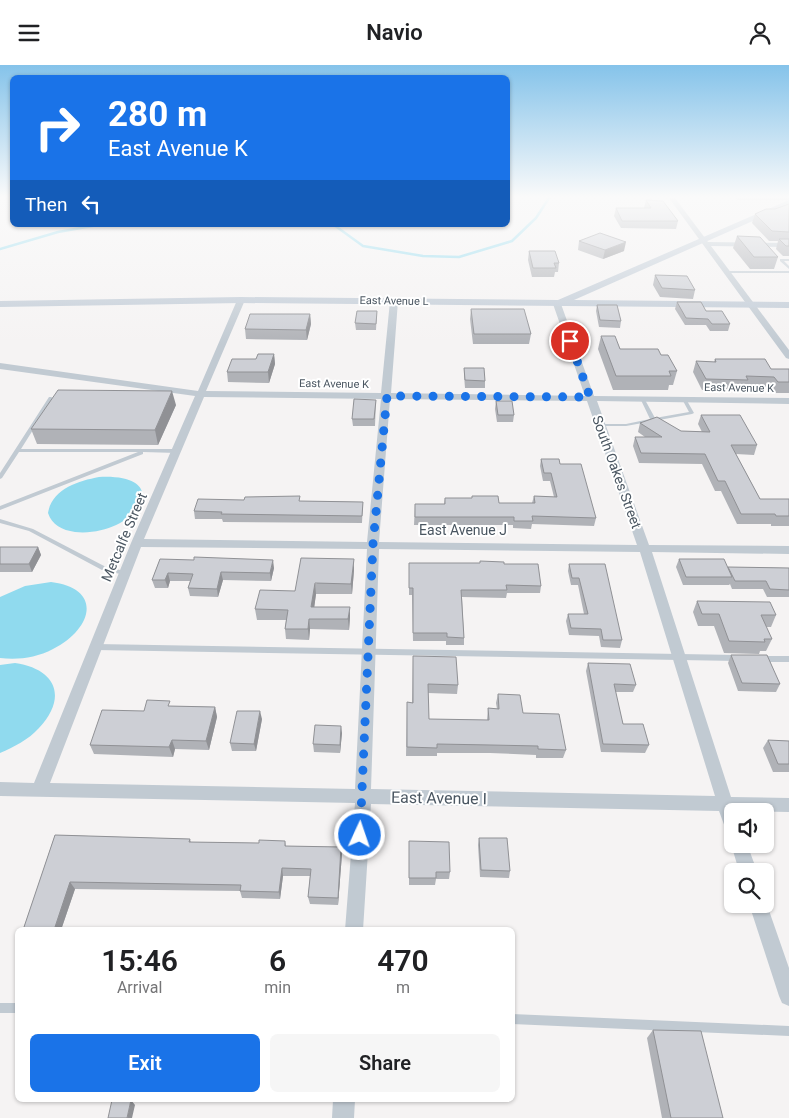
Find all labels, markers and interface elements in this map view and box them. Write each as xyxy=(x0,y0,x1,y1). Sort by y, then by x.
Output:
icon: menu xyxy=(15,19,43,47)
icon: person xyxy=(746,19,774,47)
text: Navio xyxy=(366,20,423,45)
text: 280 m xyxy=(108,94,207,135)
icon: right xyxy=(25,95,90,160)
text: East Avenue K xyxy=(108,136,248,161)
icon: left xyxy=(77,190,105,218)
text: Then xyxy=(25,193,67,216)
street label: East Avenue L xyxy=(359,294,429,308)
pin xyxy=(549,320,591,362)
icon: arrive xyxy=(556,327,584,355)
street label: East Avenue K xyxy=(299,377,369,391)
street label: East Avenue K xyxy=(704,381,774,395)
street label: South Oakes Street xyxy=(589,413,645,531)
street label: Metcalfe Street xyxy=(98,490,150,584)
street label: East Avenue J xyxy=(419,522,507,538)
street label: East Avenue I xyxy=(391,788,487,808)
map controls xyxy=(724,803,774,913)
button: sound xyxy=(724,803,774,853)
position arrow xyxy=(333,808,385,860)
button: search xyxy=(724,863,774,913)
text: 15:46 xyxy=(101,943,178,978)
text: 6 xyxy=(269,943,286,978)
text: 470 xyxy=(377,943,429,978)
text: Arrival xyxy=(117,978,162,997)
text: min xyxy=(264,978,291,997)
text: m xyxy=(396,978,410,997)
button: Exit xyxy=(30,1034,260,1092)
button: Share xyxy=(270,1034,500,1092)

